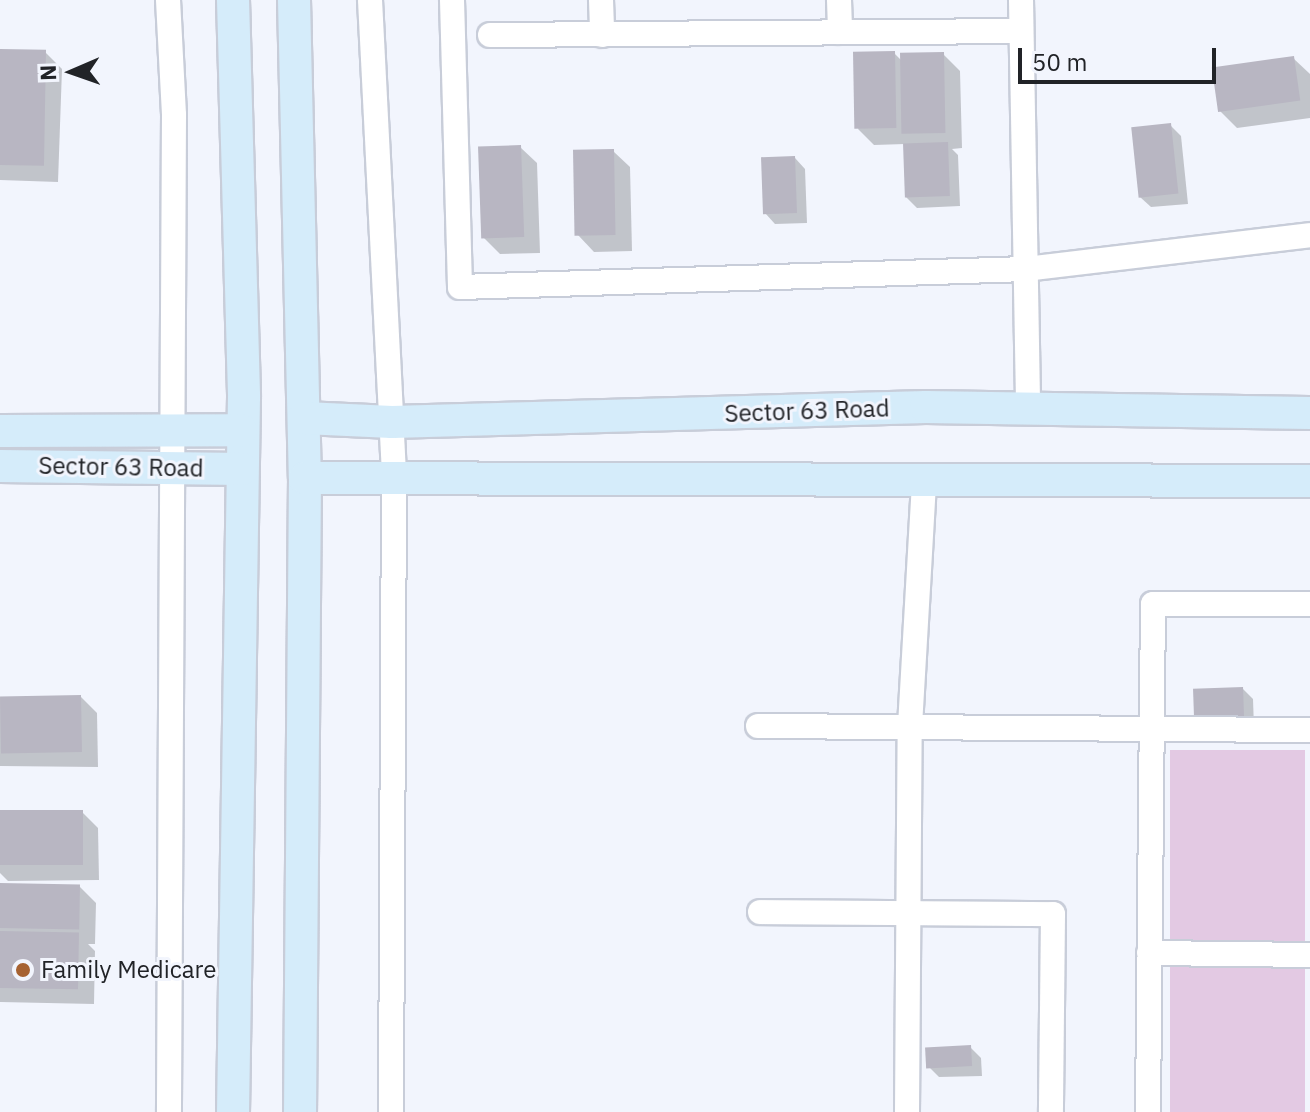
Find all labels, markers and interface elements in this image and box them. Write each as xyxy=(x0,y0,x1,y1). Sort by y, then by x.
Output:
north arrow xyxy=(32,32,112,112)
scale bar xyxy=(1022,32,1220,82)
text: 50 m xyxy=(1032,46,1087,78)
text: N xyxy=(33,64,62,81)
street label: Sector 63 Road xyxy=(724,394,890,428)
street label: Sector 63 Road xyxy=(38,451,204,483)
place label: Family Medicare xyxy=(41,956,216,984)
marker: Family Medicare xyxy=(12,959,34,981)

